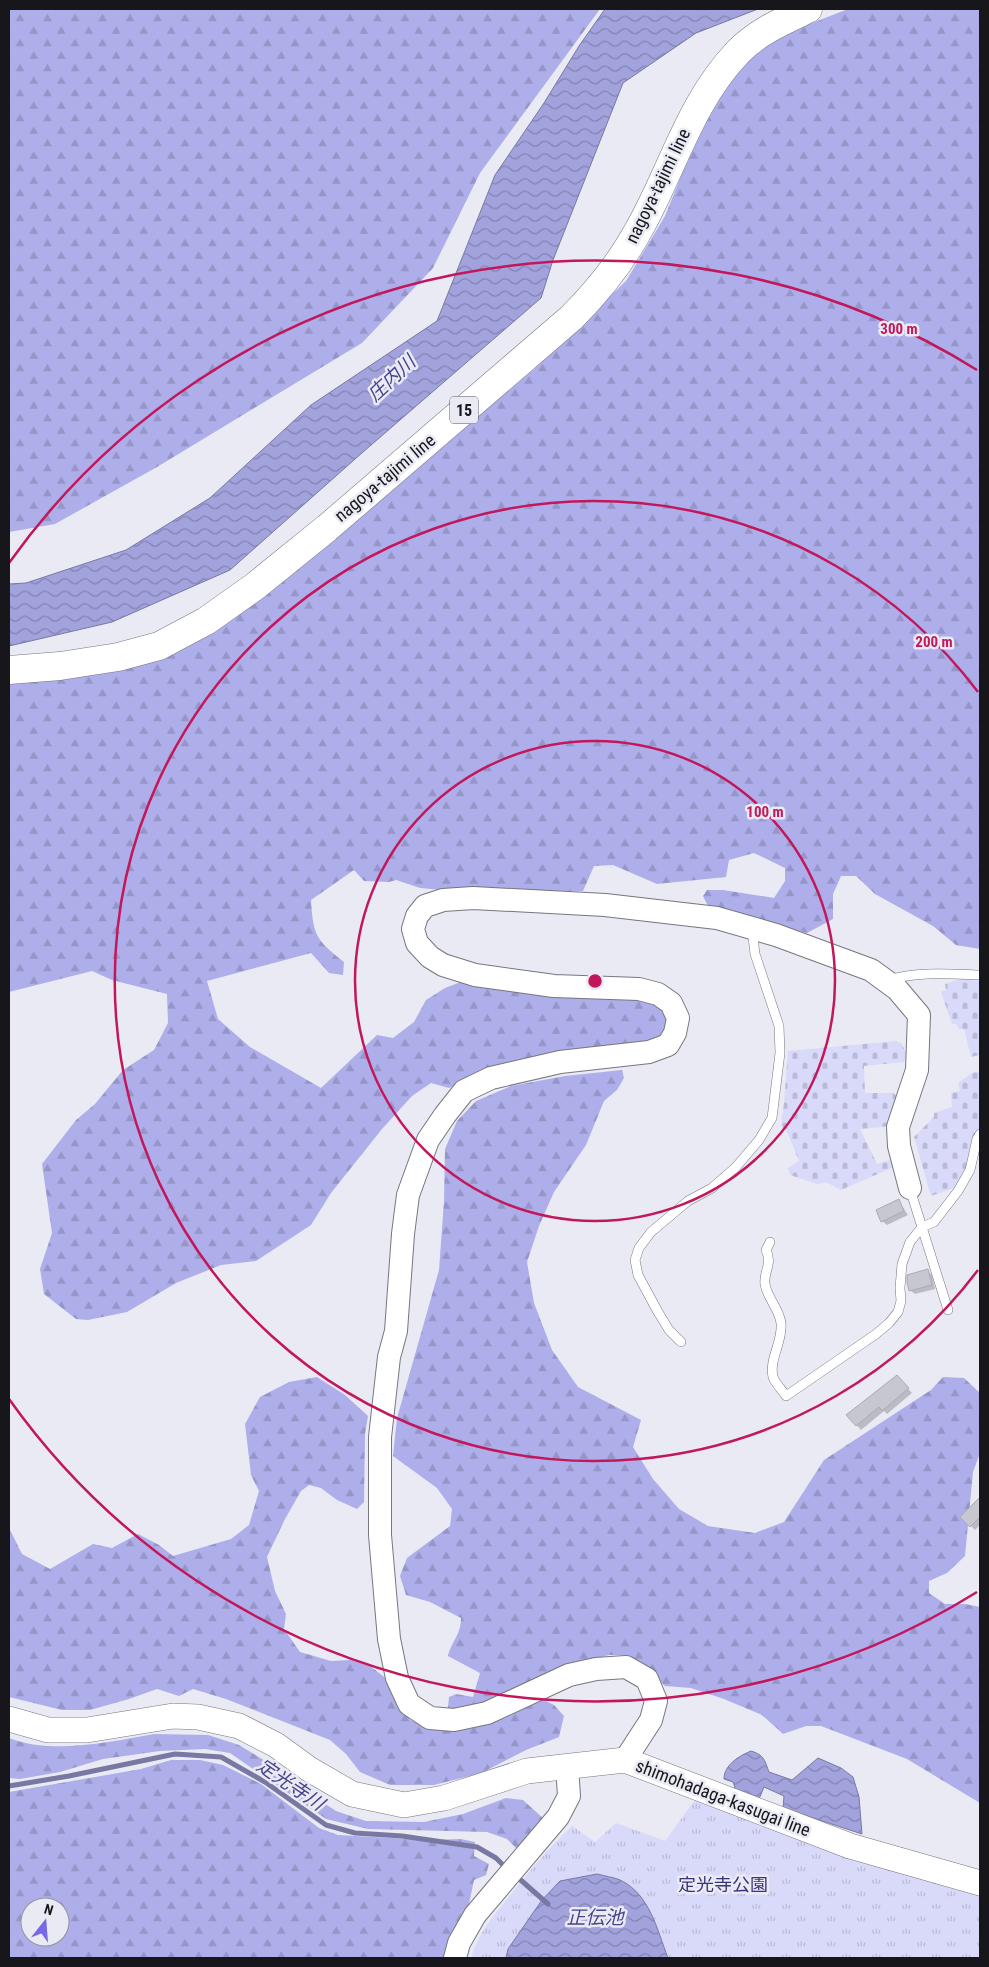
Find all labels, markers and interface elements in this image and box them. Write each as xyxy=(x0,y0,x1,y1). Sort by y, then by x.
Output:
street label: nagoya-tajimi line xyxy=(621,125,694,247)
text: 300 m xyxy=(880,320,918,338)
water label: 庄内川 xyxy=(363,349,421,406)
road number: 15 xyxy=(450,396,478,424)
street label: nagoya-tajimi line xyxy=(330,429,439,526)
text: 200 m xyxy=(915,633,953,651)
text: 100 m xyxy=(746,803,784,821)
centre of rings xyxy=(586,972,604,990)
water label: 定光寺川 xyxy=(253,1754,330,1816)
street label: shimohadaga-kasugai line xyxy=(633,1755,813,1841)
park label: 定光寺公園 xyxy=(678,1874,768,1895)
north arrow xyxy=(20,1897,70,1947)
text: N xyxy=(42,1901,55,1918)
water label: 正伝池 xyxy=(566,1906,625,1929)

